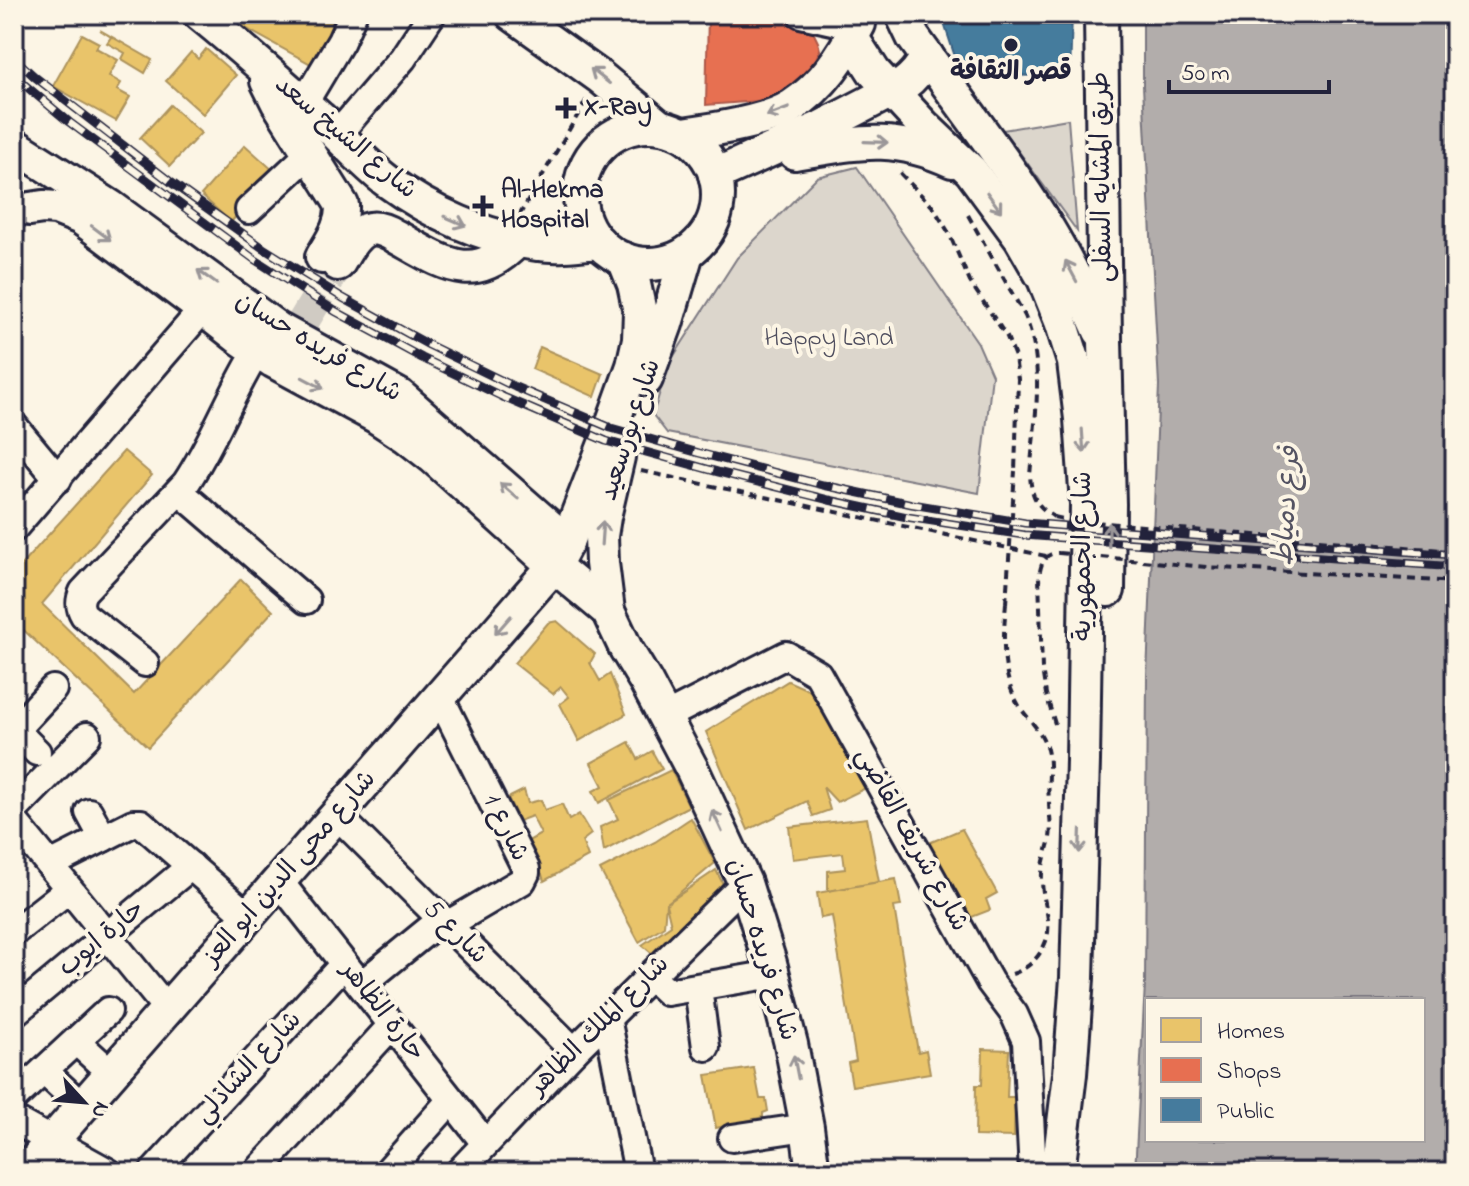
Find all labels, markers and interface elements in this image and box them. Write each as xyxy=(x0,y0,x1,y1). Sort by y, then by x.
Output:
marker: قصر الثقافة xyxy=(1002,36,1020,54)
scale bar xyxy=(1169,44,1329,94)
place label: قصر الثقافة xyxy=(950,54,1072,92)
text: 50 m xyxy=(1181,57,1230,92)
street label: شارع الشيخ سعد xyxy=(265,67,425,209)
one-way arrow xyxy=(590,68,611,85)
street label: طريق المشايه السفلى xyxy=(1082,71,1124,283)
place label: X-Ray xyxy=(584,89,652,127)
marker: X-Ray xyxy=(555,97,577,119)
one-way arrow xyxy=(766,106,791,120)
one-way arrow xyxy=(863,135,889,150)
place label: Al-Hekma Hospital xyxy=(501,172,604,240)
one-way arrow xyxy=(986,191,1002,213)
marker: Al-Hekma Hospital xyxy=(472,195,494,217)
one-way arrow xyxy=(443,214,467,229)
one-way arrow xyxy=(90,224,111,241)
one-way arrow xyxy=(1063,259,1079,283)
one-way arrow xyxy=(196,269,218,285)
street label: شارع فريده حسان xyxy=(227,283,409,413)
park label: Happy Land xyxy=(764,320,894,358)
street label: شارع بورسعيد xyxy=(590,354,672,506)
one-way arrow xyxy=(300,375,324,391)
one-way arrow xyxy=(1076,427,1091,454)
water label: فرع دمياط xyxy=(1263,444,1313,567)
street label: شارع الجمهورية xyxy=(1065,471,1103,641)
one-way arrow xyxy=(499,482,519,500)
one-way arrow xyxy=(595,520,610,547)
one-way arrow xyxy=(1101,522,1116,549)
one-way arrow xyxy=(494,615,512,635)
street label: شارع شريف القاضي xyxy=(844,741,977,940)
street label: شارع محى الدين ابو العز xyxy=(193,763,386,977)
street label: شارع 1 xyxy=(472,788,538,868)
one-way arrow xyxy=(709,809,724,833)
one-way arrow xyxy=(1073,827,1088,854)
street label: شارع فريده حسان xyxy=(715,854,807,1046)
street label: حارة ايوب xyxy=(50,891,154,987)
street label: شارع 5 xyxy=(414,892,496,974)
street label: شارع الملك الظاهر xyxy=(520,947,679,1106)
street label: حارة الظاهر xyxy=(329,952,433,1070)
legend xyxy=(1145,998,1425,1142)
street label: شارع الشاذلي xyxy=(186,1003,312,1134)
text: Homes xyxy=(1217,1015,1285,1050)
one-way arrow xyxy=(788,1055,803,1081)
text: Shops xyxy=(1217,1055,1282,1090)
north arrow xyxy=(44,1062,124,1142)
text: Public xyxy=(1217,1095,1274,1130)
text: N xyxy=(82,1096,117,1123)

